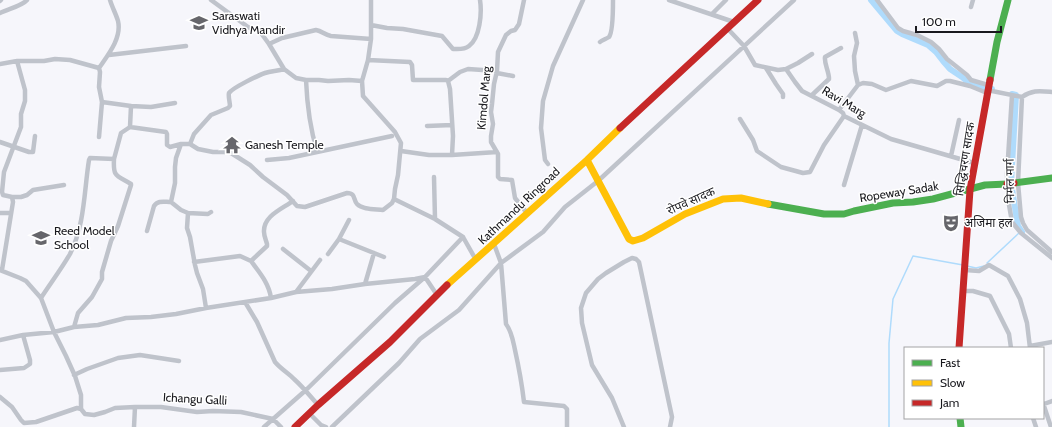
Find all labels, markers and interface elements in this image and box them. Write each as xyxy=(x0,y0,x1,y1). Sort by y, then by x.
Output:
place label: Saraswati Vidhya Mandir xyxy=(212,8,285,37)
scale bar xyxy=(916,8,1001,34)
school or university icon: Saraswati Vidhya Mandir xyxy=(189,13,209,33)
text: 100 m xyxy=(922,14,956,29)
street label: Kimdol Marg xyxy=(473,64,494,131)
street label: Ravi Marg xyxy=(819,83,870,121)
street label: सिद्धिचरण सादक xyxy=(951,120,978,197)
temple icon: Ganesh Temple xyxy=(222,135,242,155)
place label: Ganesh Temple xyxy=(245,137,324,152)
street label: निर्मल मार्ग xyxy=(1002,157,1017,204)
street label: Kathmandu Ringroad xyxy=(475,164,563,247)
street label: Ropeway Sadak xyxy=(858,178,940,205)
street label: रोपवे सादक xyxy=(664,183,718,218)
theatre icon: अजिमा हल xyxy=(941,213,961,233)
place label: अजिमा हल xyxy=(964,215,1014,230)
place label: Reed Model School xyxy=(54,223,115,252)
school or university icon: Reed Model School xyxy=(31,228,51,248)
legend xyxy=(904,347,1044,419)
text: Fast xyxy=(940,355,960,370)
text: Slow xyxy=(940,375,965,390)
street label: Ichangu Galli xyxy=(163,389,228,408)
text: Jam xyxy=(939,395,959,410)

